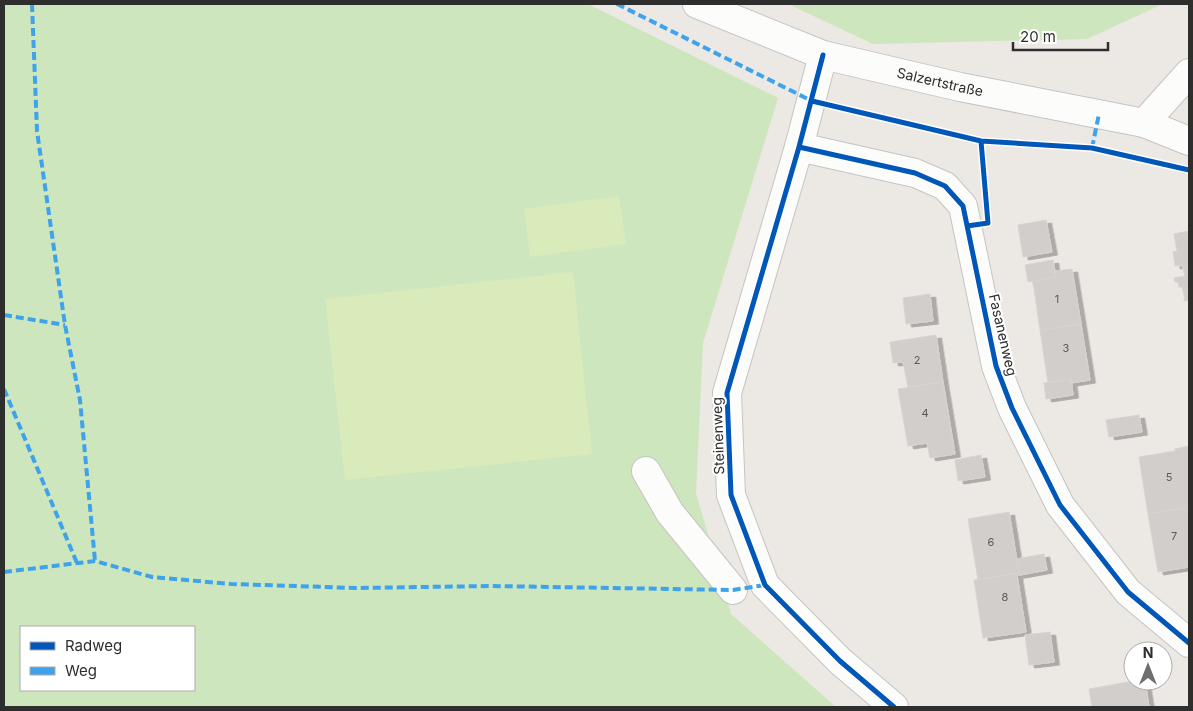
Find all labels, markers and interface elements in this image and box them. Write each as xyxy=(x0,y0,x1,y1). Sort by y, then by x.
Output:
scale bar xyxy=(1013,20,1108,52)
text: 20 m xyxy=(1020,27,1056,46)
street label: Salzertstraße xyxy=(895,64,985,99)
street label: Fasanenweg xyxy=(986,292,1021,378)
house number: 1 xyxy=(1055,292,1059,306)
house number: 3 xyxy=(1063,341,1070,355)
house number: 2 xyxy=(914,353,920,367)
street label: Steinenweg xyxy=(708,397,727,475)
house number: 4 xyxy=(921,406,929,420)
house number: 5 xyxy=(1166,470,1173,484)
house number: 7 xyxy=(1171,529,1177,543)
house number: 6 xyxy=(988,535,995,549)
house number: 8 xyxy=(1002,590,1009,604)
legend xyxy=(20,626,195,691)
text: Radweg xyxy=(65,636,122,655)
north arrow xyxy=(1123,641,1173,691)
text: N xyxy=(1143,644,1153,661)
text: Weg xyxy=(65,661,97,680)

